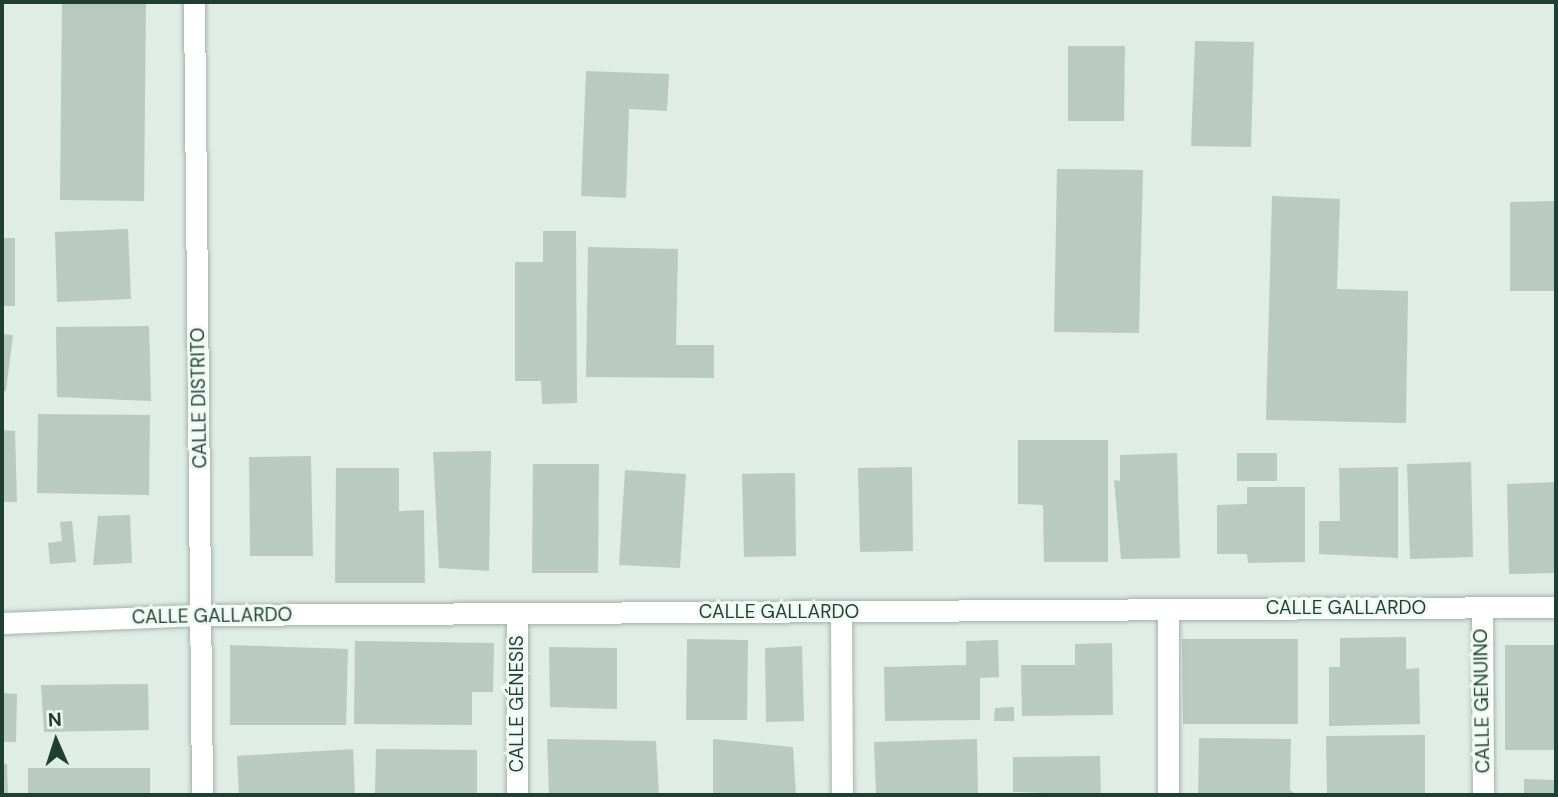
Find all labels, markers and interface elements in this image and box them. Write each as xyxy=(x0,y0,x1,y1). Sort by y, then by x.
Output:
street label: CALLE DISTRITO xyxy=(186,327,212,469)
street label: CALLE GALLARDO xyxy=(1266,597,1426,619)
street label: CALLE GALLARDO xyxy=(699,601,859,623)
street label: CALLE GALLARDO xyxy=(132,603,292,629)
street label: CALLE GENUINO xyxy=(1469,628,1495,774)
street label: CALLE GÉNESIS xyxy=(506,635,528,773)
north arrow xyxy=(21,706,91,776)
text: N xyxy=(47,707,62,732)

